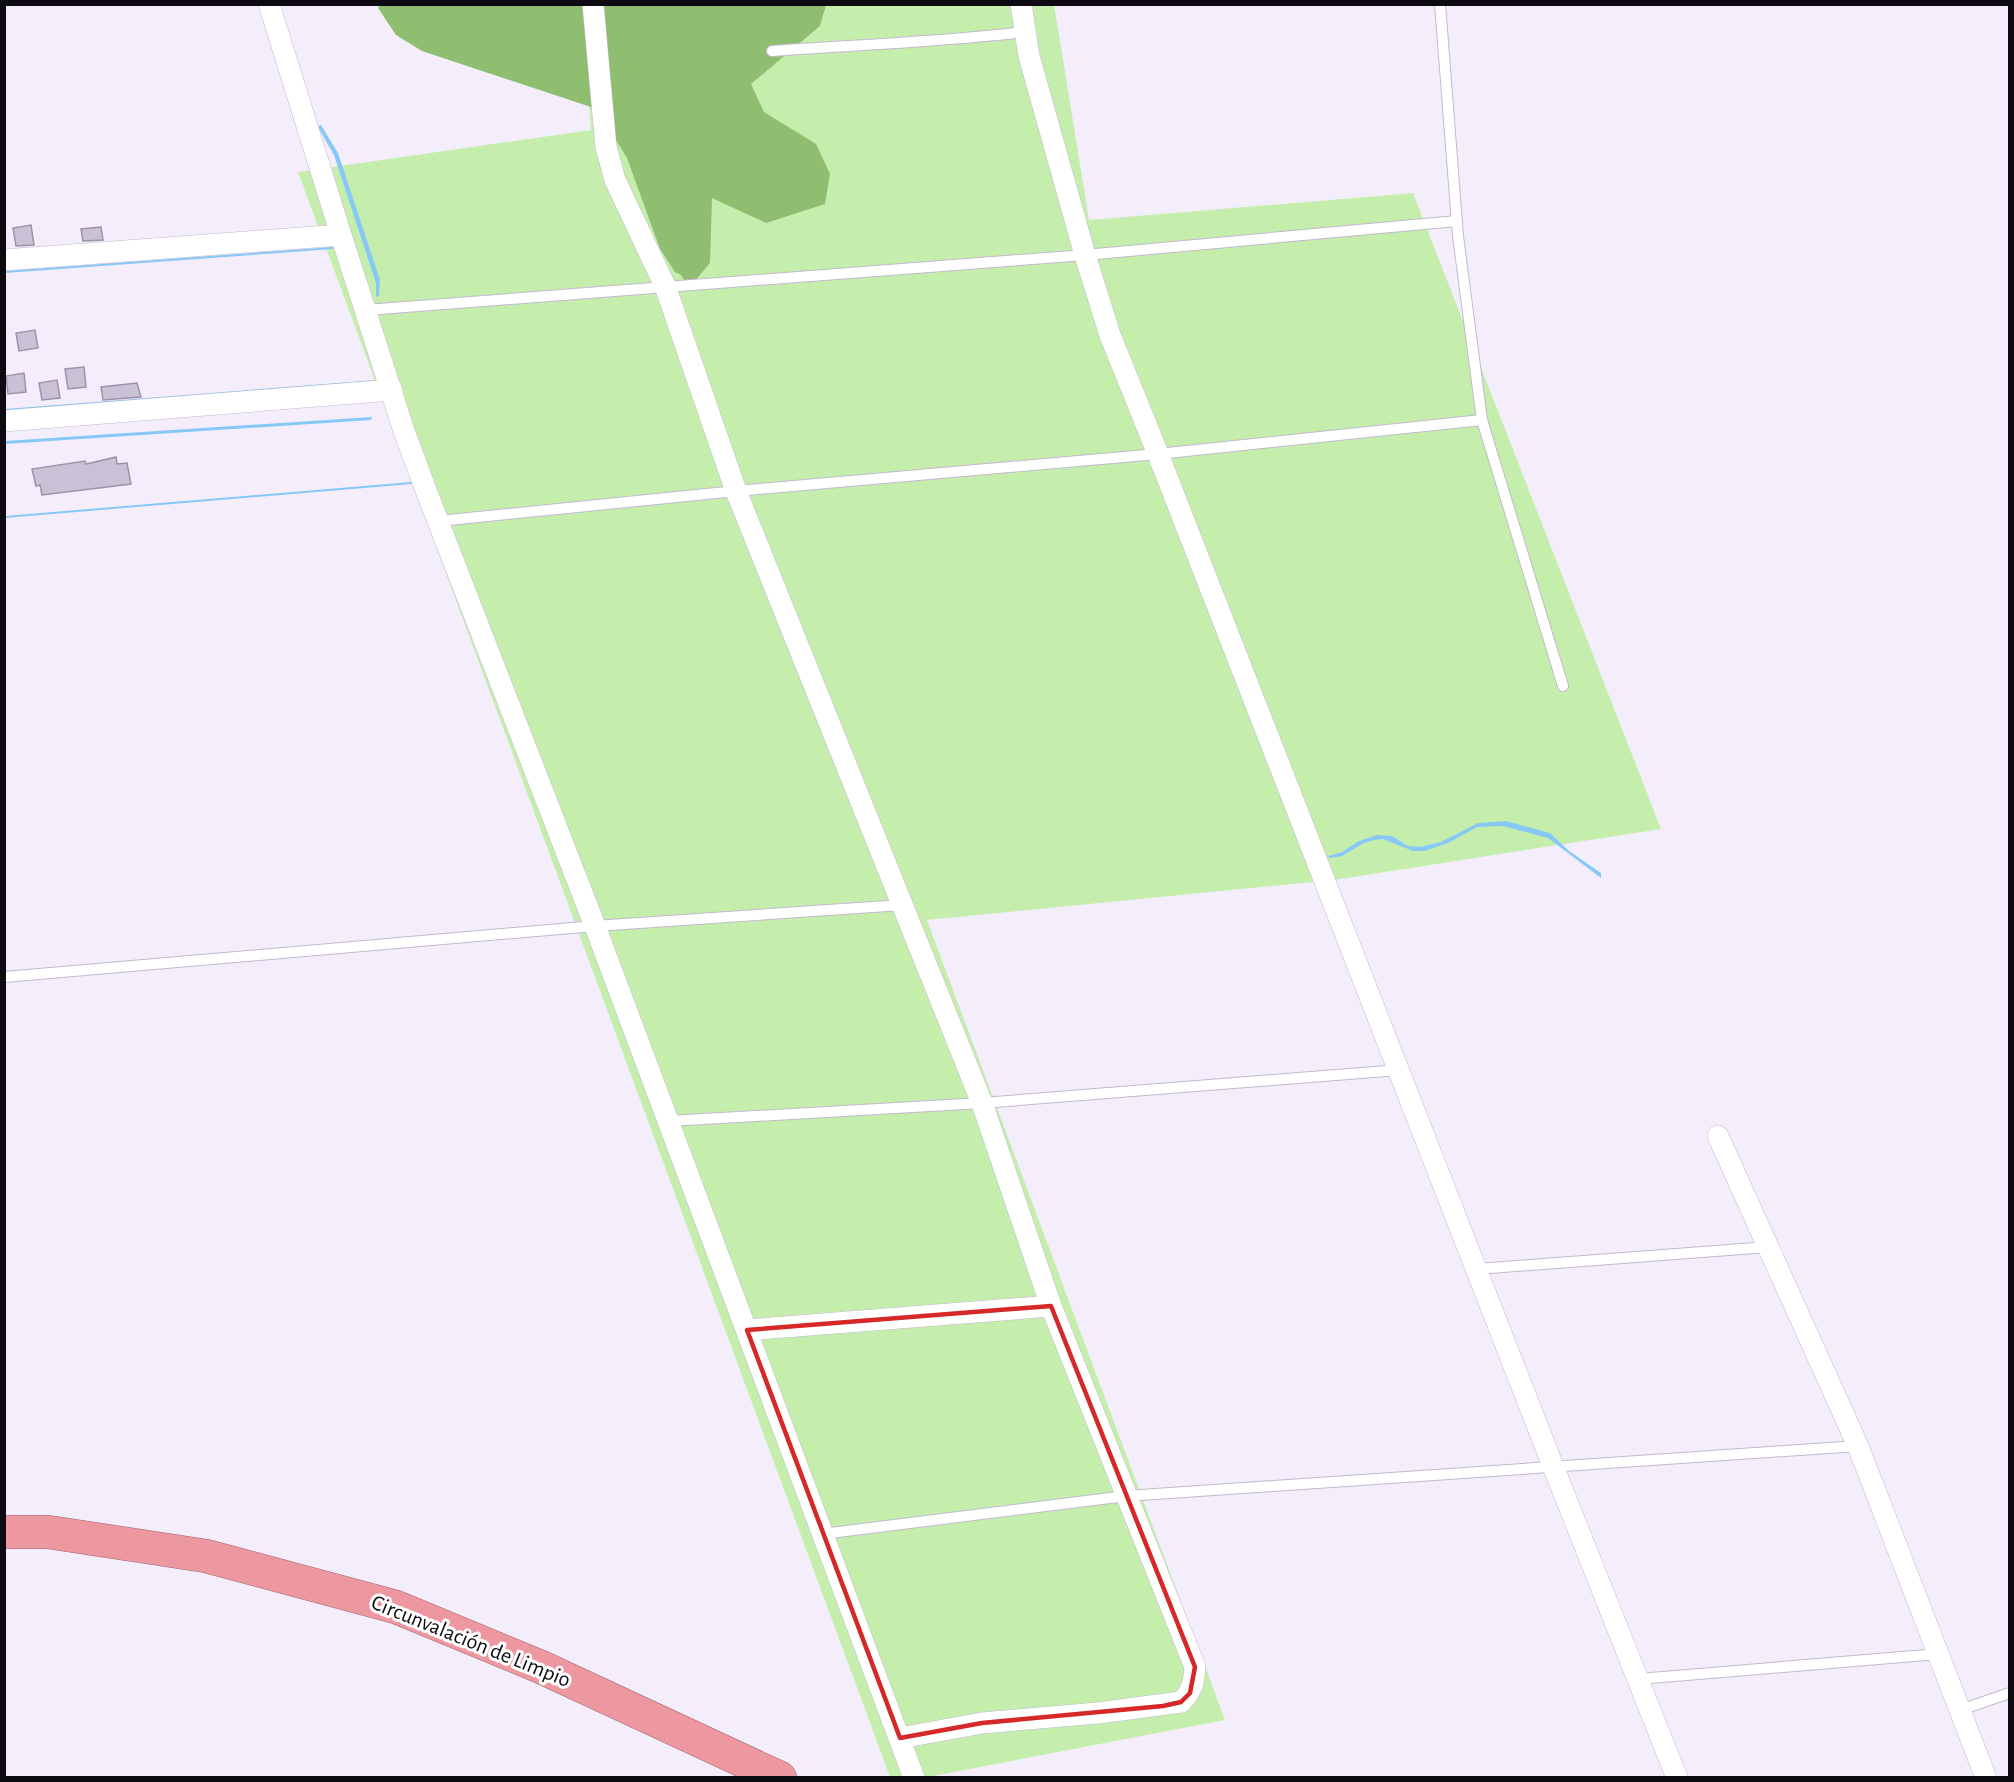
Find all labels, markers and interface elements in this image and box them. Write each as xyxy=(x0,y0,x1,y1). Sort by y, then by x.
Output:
street label: Circunvalación de Limpio xyxy=(368,1591,574,1691)

